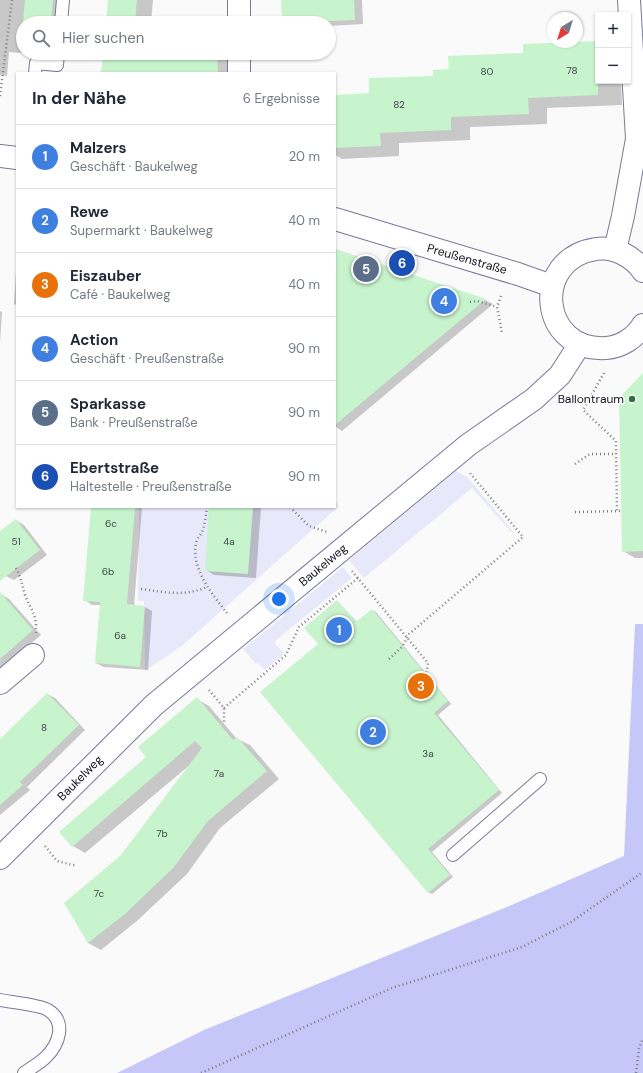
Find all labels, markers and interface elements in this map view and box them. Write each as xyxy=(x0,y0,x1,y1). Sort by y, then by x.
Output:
north arrow xyxy=(547,12,583,48)
map controls xyxy=(595,12,631,84)
button: + xyxy=(595,12,631,48)
search box xyxy=(16,16,336,60)
icon: search xyxy=(30,27,52,49)
text: Hier suchen xyxy=(62,28,144,48)
button: − xyxy=(595,48,631,84)
house number: 78 xyxy=(566,64,578,77)
house number: 80 xyxy=(481,65,494,78)
text: In der Nähe xyxy=(32,87,127,109)
text: 6 Ergebnisse xyxy=(243,90,320,107)
house number: 82 xyxy=(393,98,405,111)
text: Malzers xyxy=(70,138,127,158)
text: 1 xyxy=(43,148,47,165)
text: 20 m xyxy=(289,148,320,165)
text: Geschäft · Baukelweg xyxy=(70,158,198,175)
text: Rewe xyxy=(70,202,109,222)
text: 2 xyxy=(41,212,49,229)
text: 40 m xyxy=(288,212,320,229)
text: Supermarkt · Baukelweg xyxy=(70,222,213,239)
street label: Preußenstraße xyxy=(425,240,509,278)
pin: 6 xyxy=(389,248,415,278)
pin: 5 xyxy=(353,254,379,284)
text: Eiszauber xyxy=(70,266,141,286)
text: 3 xyxy=(41,276,49,293)
text: 40 m xyxy=(288,276,320,293)
text: Café · Baukelweg xyxy=(70,286,170,303)
pin: 4 xyxy=(431,286,457,316)
text: Action xyxy=(70,330,118,350)
text: 4 xyxy=(41,340,49,357)
text: 90 m xyxy=(288,340,320,357)
text: Geschäft · Preußenstraße xyxy=(70,350,224,367)
place label: Ballontraum xyxy=(558,391,624,407)
text: Sparkasse xyxy=(70,394,146,414)
marker: Ballontraum xyxy=(627,394,637,404)
text: 5 xyxy=(41,404,49,421)
text: 90 m xyxy=(288,404,320,421)
text: Bank · Preußenstraße xyxy=(70,414,198,431)
text: Ebertstraße xyxy=(70,458,159,478)
text: 6 xyxy=(41,468,49,485)
text: 90 m xyxy=(288,468,320,485)
text: Haltestelle · Preußenstraße xyxy=(70,478,232,495)
house number: 6c xyxy=(105,517,117,530)
house number: 51 xyxy=(11,535,21,548)
house number: 4a xyxy=(223,535,235,548)
street label: Baukelweg xyxy=(296,540,351,590)
house number: 6b xyxy=(102,565,114,578)
your location xyxy=(269,589,289,609)
pin: 1 xyxy=(326,615,352,645)
house number: 6a xyxy=(114,629,126,642)
pin: 3 xyxy=(408,671,434,701)
pin: 2 xyxy=(360,717,386,747)
house number: 8 xyxy=(41,721,47,734)
house number: 3a xyxy=(422,747,434,760)
street label: Baukelweg xyxy=(54,752,106,804)
house number: 7a xyxy=(214,767,224,780)
house number: 7b xyxy=(156,827,168,840)
house number: 7c xyxy=(94,887,105,900)

